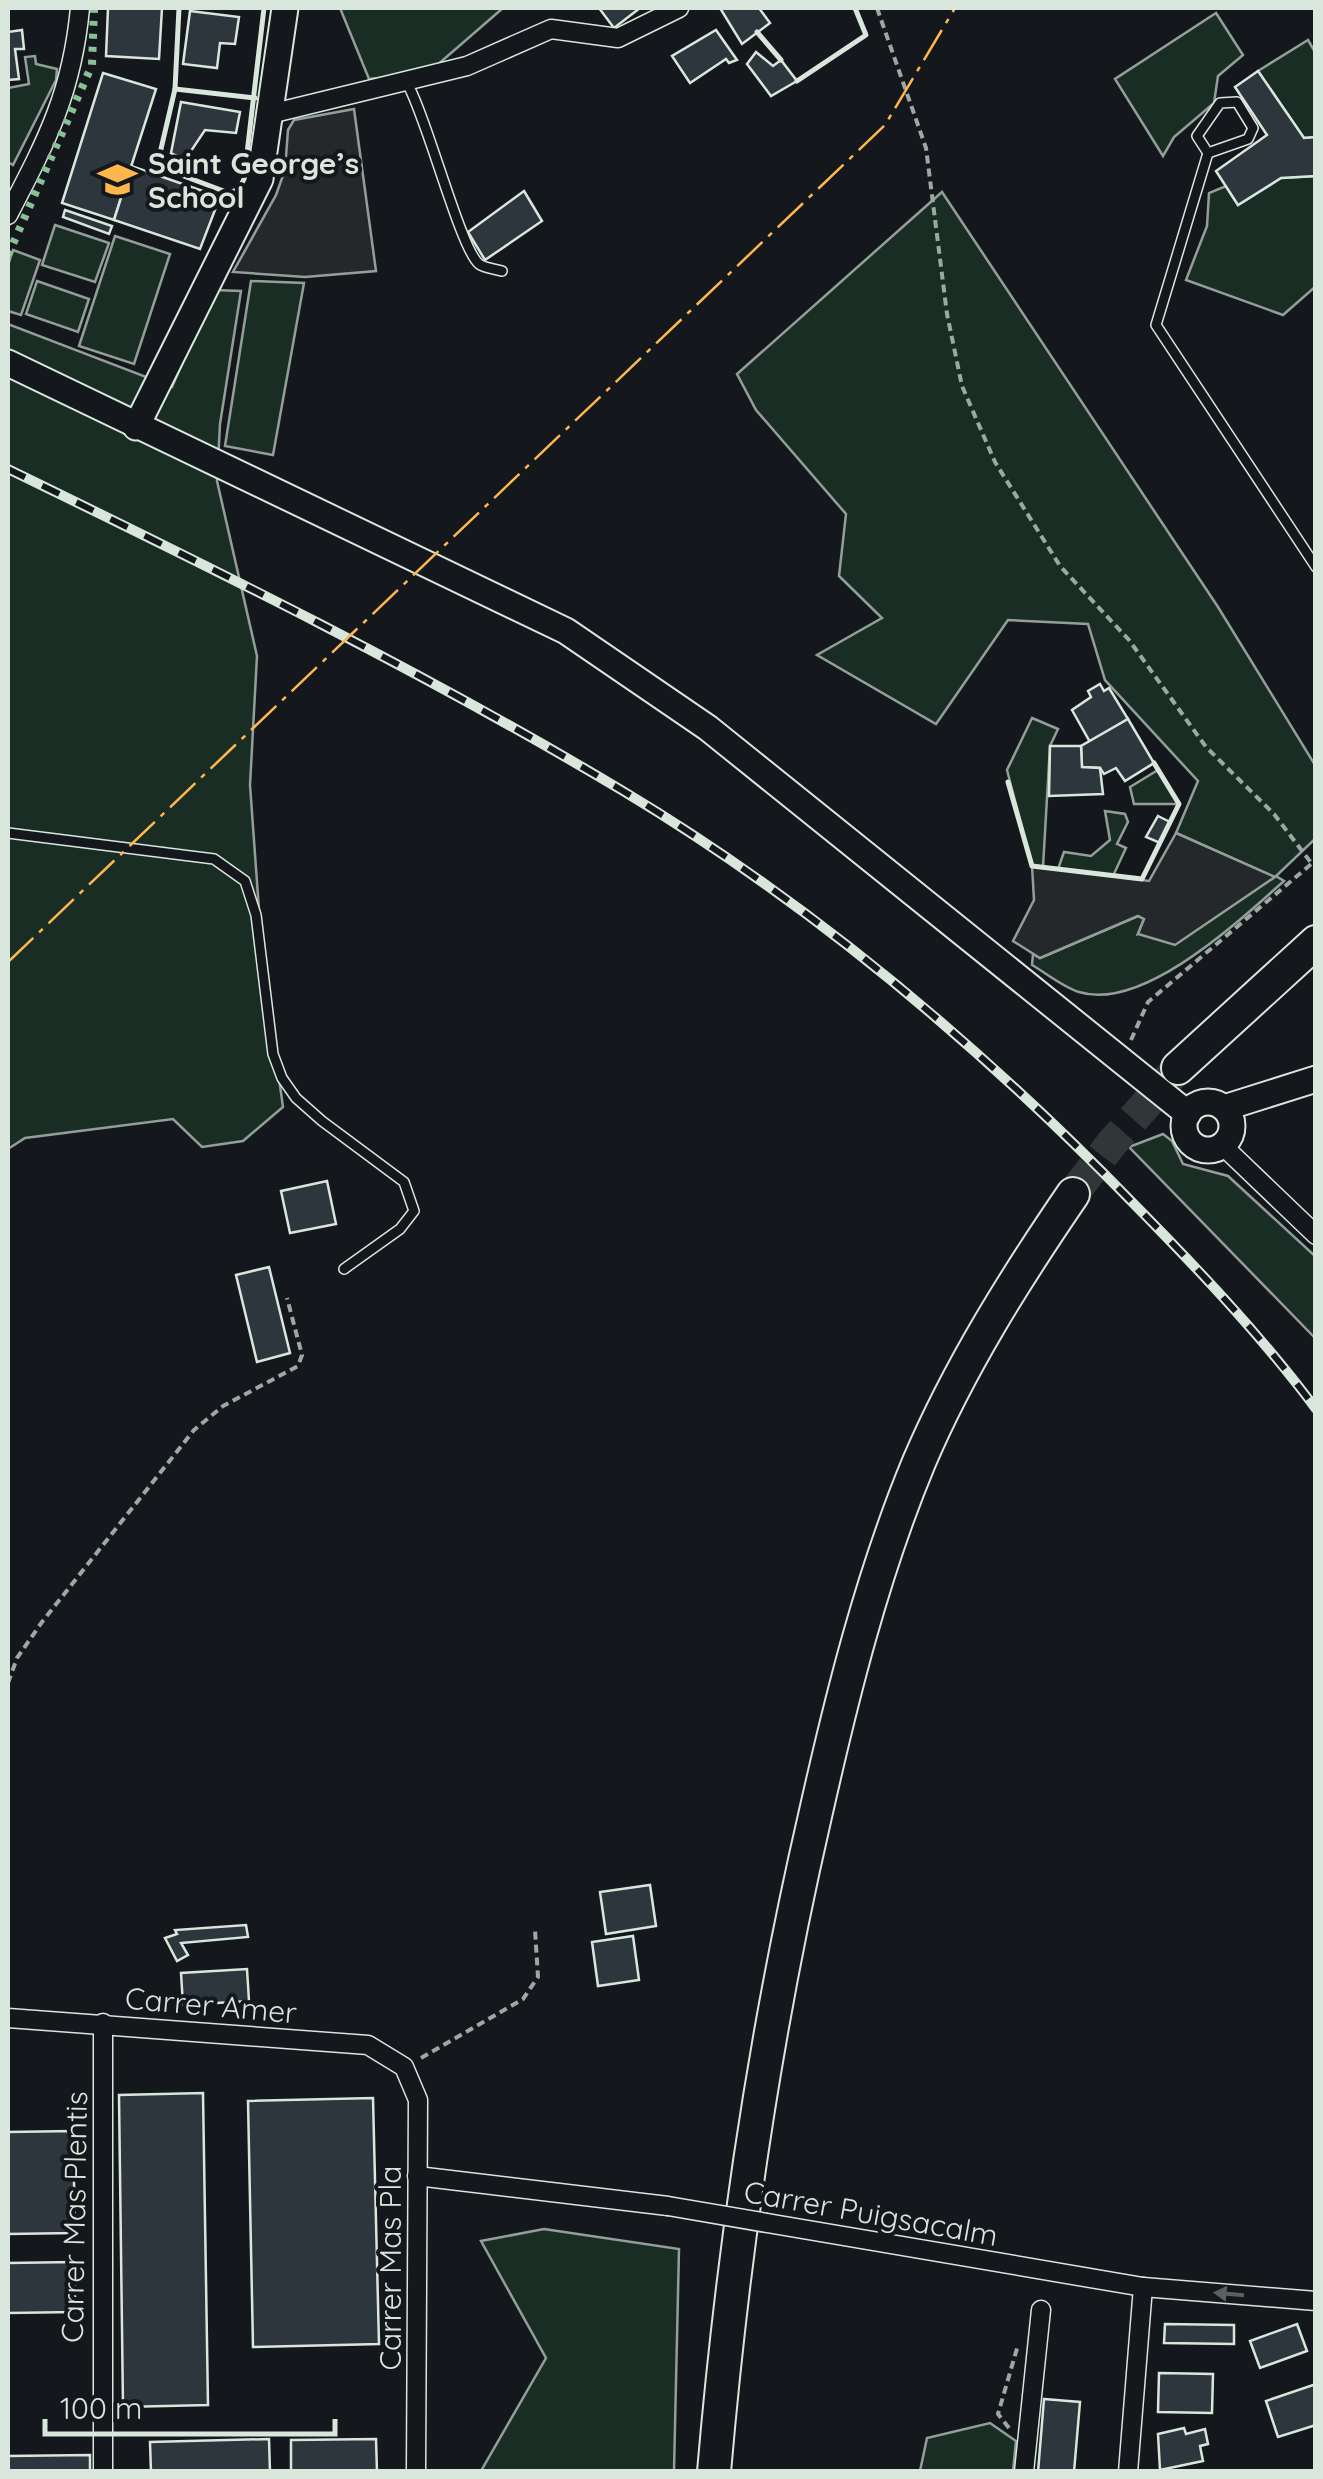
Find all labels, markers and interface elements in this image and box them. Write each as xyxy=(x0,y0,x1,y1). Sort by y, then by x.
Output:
place label: Saint George’s School xyxy=(148,144,359,216)
school or university icon: Saint George’s School xyxy=(97,159,139,201)
street label: Carrer Amer xyxy=(124,1979,299,2031)
street label: Carrer Mas Plentis xyxy=(53,2091,95,2343)
street label: Carrer Mas Pla xyxy=(371,2165,409,2371)
street label: Carrer Puigsacalm xyxy=(741,2172,1001,2254)
one-way arrow xyxy=(1213,2285,1245,2301)
scale bar xyxy=(45,2374,335,2436)
text: 100 m xyxy=(60,2389,142,2427)

